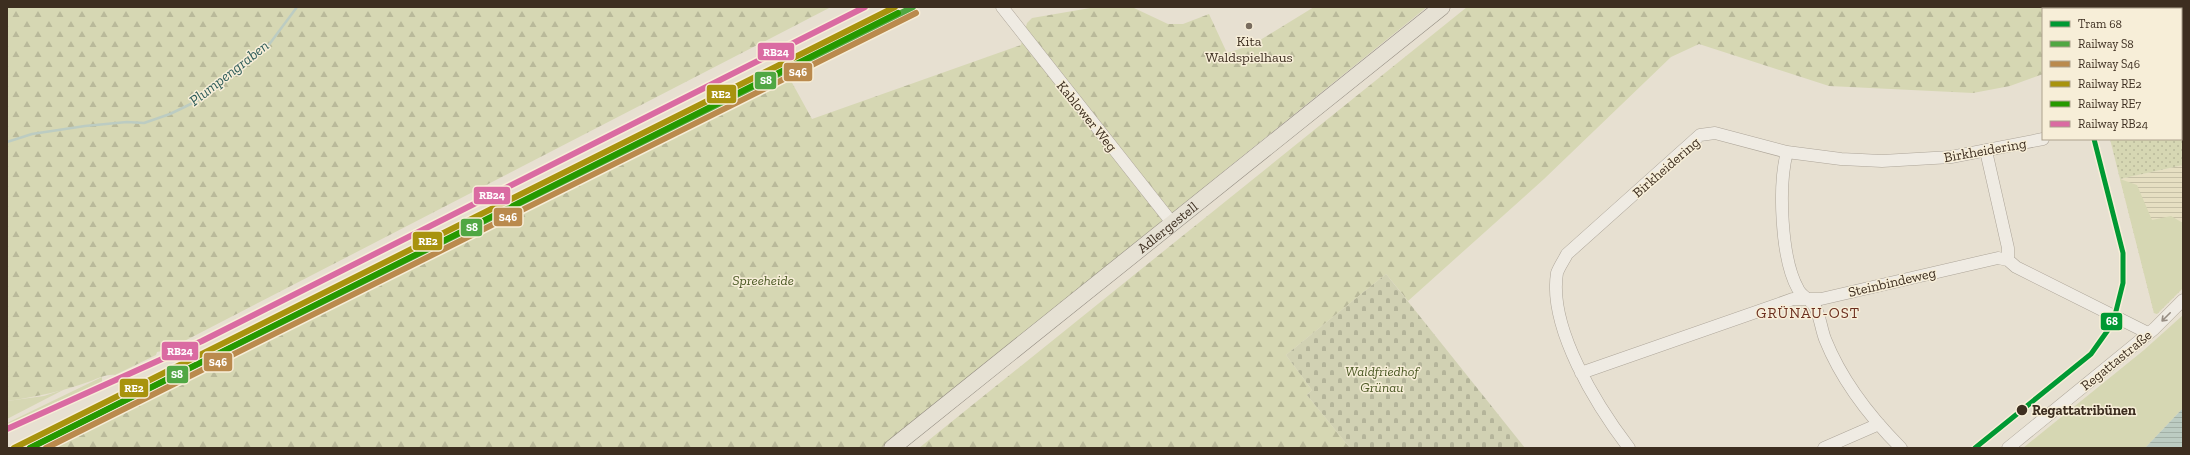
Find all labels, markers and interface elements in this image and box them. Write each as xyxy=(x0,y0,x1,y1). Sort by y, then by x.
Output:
legend xyxy=(2042,8,2182,140)
text: Tram 68 xyxy=(2078,17,2122,31)
marker: Kita Waldspielhaus xyxy=(1244,21,1254,31)
place label: Kita Waldspielhaus xyxy=(1205,33,1293,66)
water label: Plumpengraben xyxy=(186,36,273,110)
text: Railway S8 xyxy=(2078,37,2134,51)
line badge: RB24 xyxy=(757,42,795,61)
text: RB24 xyxy=(763,46,790,59)
text: Railway S46 xyxy=(2078,57,2140,71)
line badge: S46 xyxy=(783,62,813,82)
text: S46 xyxy=(789,66,807,79)
line badge: S8 xyxy=(754,71,777,90)
text: S8 xyxy=(760,74,772,87)
street label: Kablower Weg xyxy=(1053,77,1121,155)
text: Railway RE2 xyxy=(2078,77,2142,91)
line badge: RE2 xyxy=(706,84,737,104)
text: RE2 xyxy=(711,88,731,101)
text: Railway RE7 xyxy=(2078,97,2141,111)
text: Railway RB24 xyxy=(2078,117,2149,131)
street label: Birkheidering xyxy=(1629,133,1704,201)
street label: Birkheidering xyxy=(1942,135,2028,166)
line badge: RB24 xyxy=(473,186,511,205)
text: RB24 xyxy=(479,189,506,202)
street label: Adlergestell xyxy=(1134,198,1202,257)
line badge: S46 xyxy=(493,207,523,227)
text: S46 xyxy=(499,211,517,224)
line badge: S8 xyxy=(460,218,483,237)
text: S8 xyxy=(466,221,478,234)
line badge: RE2 xyxy=(412,231,443,251)
text: RE2 xyxy=(418,235,438,248)
street label: Steinbindeweg xyxy=(1847,264,1938,301)
park label: Spreeheide xyxy=(732,272,794,289)
district label: GRÜNAU-OST xyxy=(1756,304,1860,322)
line badge: 68 xyxy=(2100,312,2123,331)
one-way arrow xyxy=(2161,312,2171,322)
text: 68 xyxy=(2106,315,2118,328)
street label: Regattastraße xyxy=(2077,326,2156,394)
line badge: RB24 xyxy=(161,341,199,361)
text: RB24 xyxy=(167,345,194,358)
line badge: S46 xyxy=(203,352,233,372)
text: S46 xyxy=(209,356,227,369)
park label: Waldfriedhof Grünau xyxy=(1345,363,1421,396)
line badge: S8 xyxy=(166,365,189,384)
text: S8 xyxy=(171,368,183,381)
line badge: RE2 xyxy=(119,378,149,398)
text: RE2 xyxy=(124,382,144,395)
place label: Regattatribünen xyxy=(2032,402,2137,419)
marker: Regattatribünen xyxy=(2015,403,2029,417)

